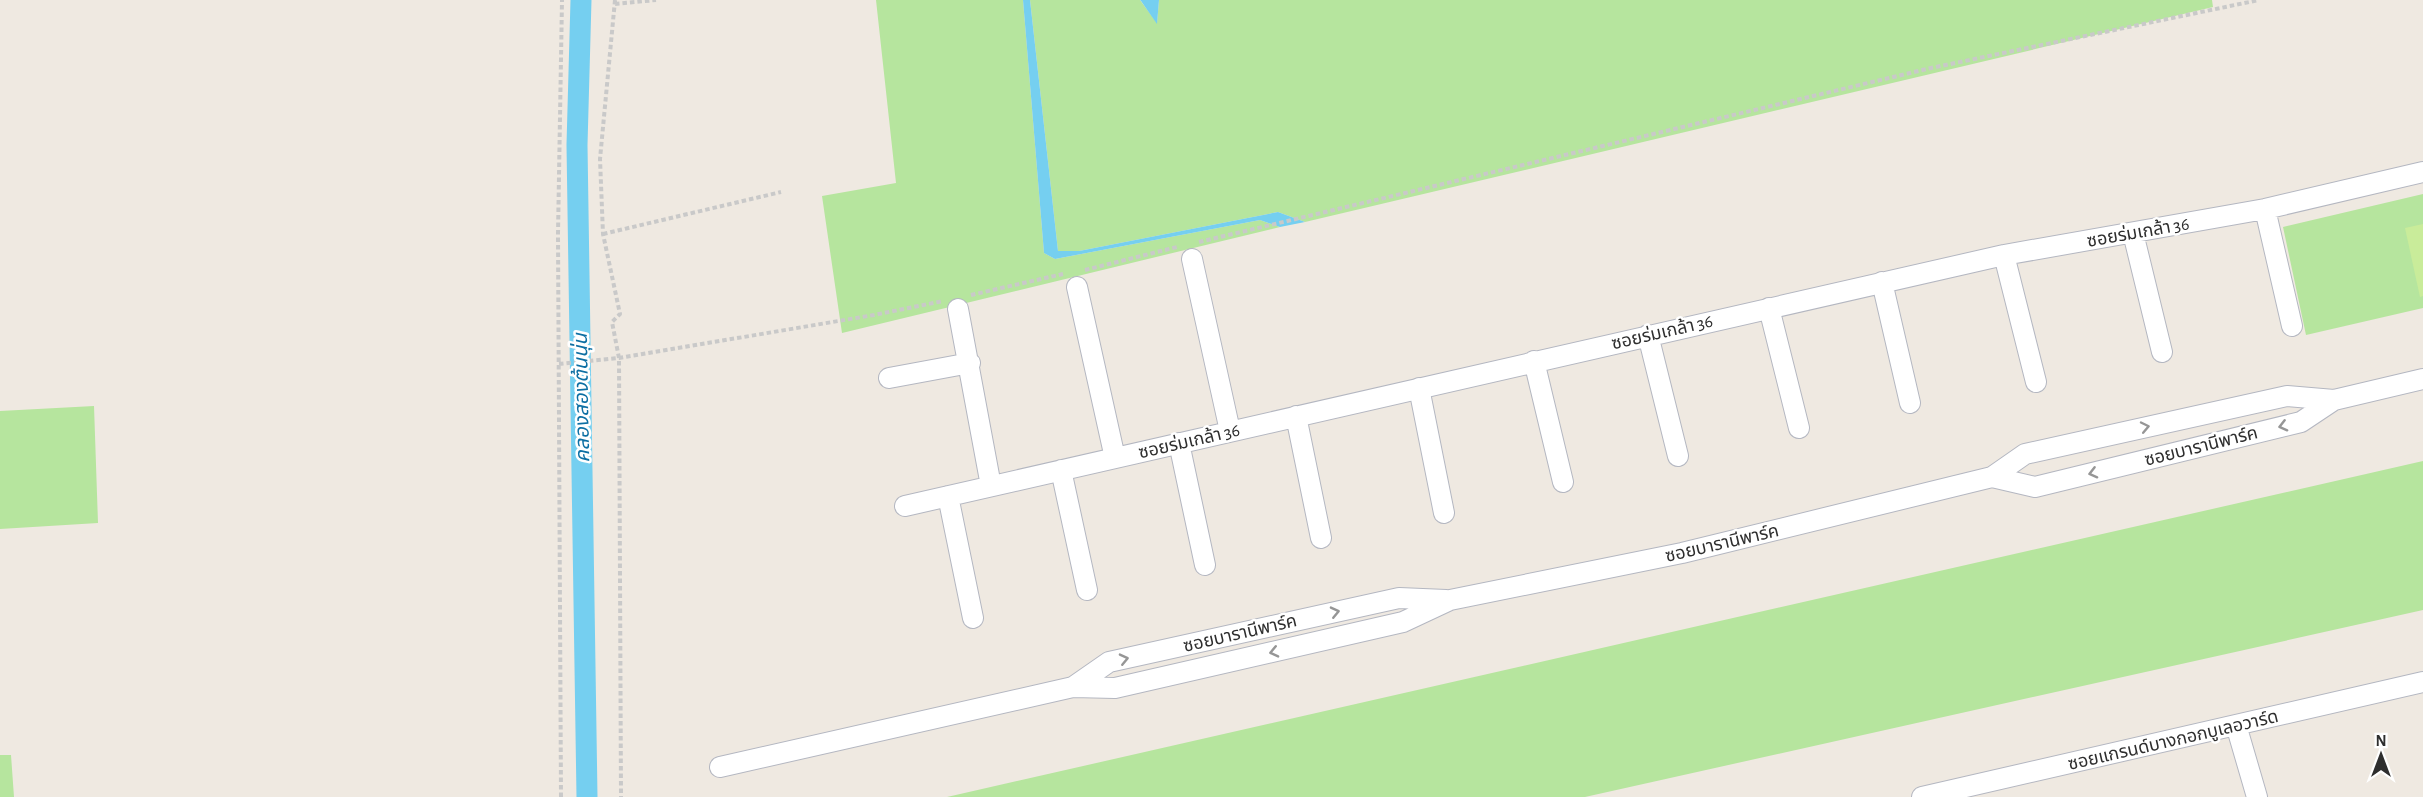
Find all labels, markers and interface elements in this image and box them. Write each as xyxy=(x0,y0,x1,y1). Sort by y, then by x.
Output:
street label: ซอยร่มเกล้า 36 xyxy=(2085,213,2191,251)
street label: ซอยร่มเกล้า 36 xyxy=(1609,311,1715,353)
water label: คลองสองต้นนุ่น xyxy=(570,332,595,463)
one-way arrow xyxy=(2278,419,2288,432)
street label: ซอยร่มเกล้า 36 xyxy=(1136,420,1242,462)
one-way arrow xyxy=(2140,421,2150,434)
street label: ซอยบารานีพาร์ค xyxy=(2143,423,2260,470)
one-way arrow xyxy=(2088,465,2098,478)
street label: ซอยบารานีพาร์ค xyxy=(1663,521,1781,566)
one-way arrow xyxy=(1329,606,1339,619)
street label: ซอยบารานีพาร์ค xyxy=(1181,611,1299,656)
one-way arrow xyxy=(1269,645,1279,658)
one-way arrow xyxy=(1119,653,1129,666)
street label: ซอยแกรนด์บางกอกบูเลอวาร์ด xyxy=(2066,708,2281,776)
north arrow xyxy=(2351,725,2411,785)
text: N xyxy=(2375,733,2387,749)

